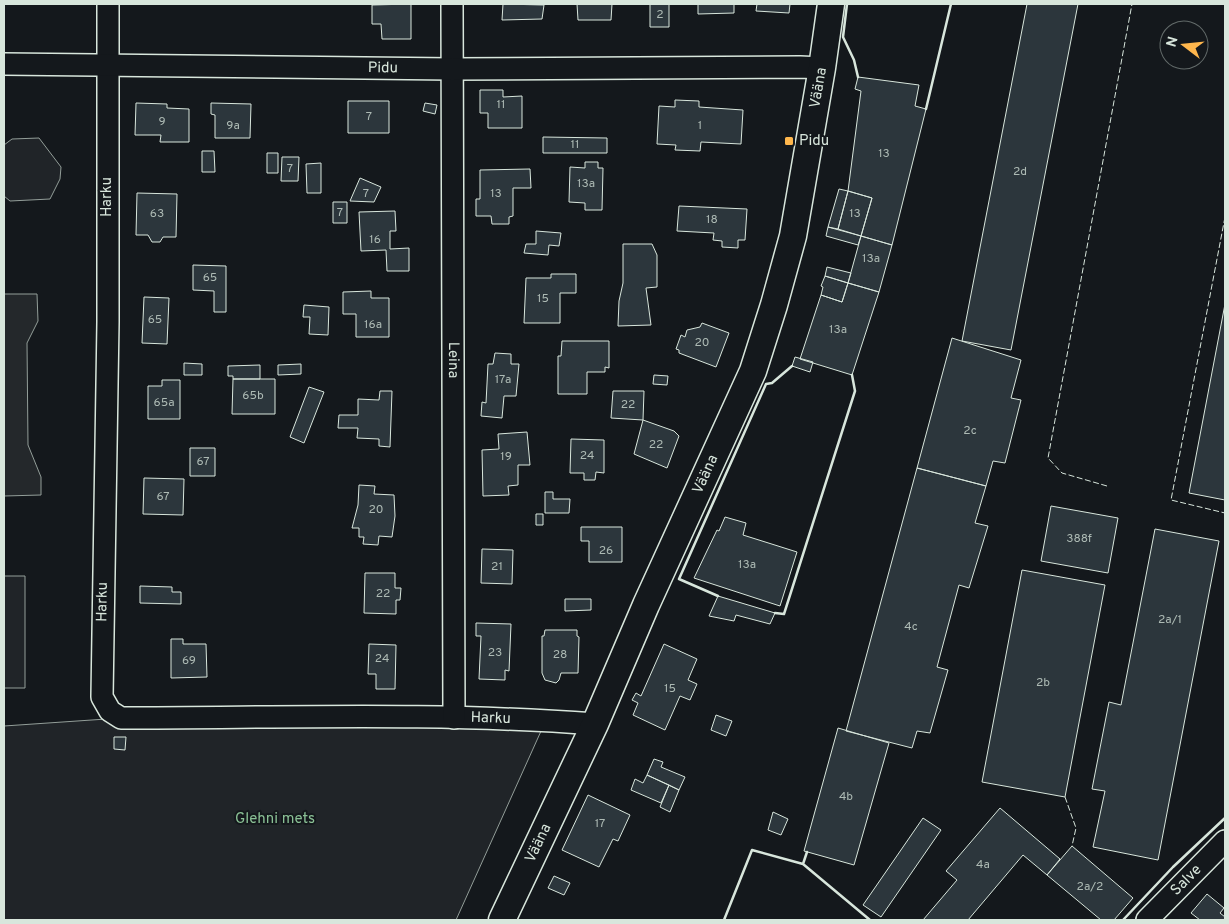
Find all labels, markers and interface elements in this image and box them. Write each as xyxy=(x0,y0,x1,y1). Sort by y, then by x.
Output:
house number: 2 xyxy=(656,7,664,23)
north arrow xyxy=(1159,20,1209,70)
text: N xyxy=(1163,35,1183,49)
street label: Pidu xyxy=(368,59,398,78)
street label: Vääna xyxy=(806,66,831,110)
house number: 11 xyxy=(497,97,505,113)
house number: 7 xyxy=(366,109,372,125)
house number: 9 xyxy=(158,114,166,130)
house number: 9a xyxy=(226,118,240,134)
house number: 1 xyxy=(698,118,702,134)
place label: Pidu xyxy=(799,132,829,151)
marker: Pidu xyxy=(783,135,795,147)
house number: 11 xyxy=(571,137,579,153)
house number: 13 xyxy=(878,146,890,162)
house number: 7 xyxy=(287,161,293,177)
house number: 2d xyxy=(1013,164,1027,180)
house number: 13a xyxy=(577,176,595,192)
street label: Harku xyxy=(98,177,117,217)
house number: 7 xyxy=(363,186,369,202)
house number: 13 xyxy=(490,186,502,202)
house number: 7 xyxy=(337,205,343,221)
house number: 63 xyxy=(150,206,164,222)
house number: 13 xyxy=(849,206,861,222)
house number: 18 xyxy=(706,212,718,228)
house number: 16 xyxy=(369,232,381,248)
house number: 13a xyxy=(862,251,880,267)
house number: 65 xyxy=(203,270,217,286)
house number: 15 xyxy=(537,291,549,307)
house number: 65 xyxy=(148,312,162,328)
house number: 16a xyxy=(364,317,382,333)
house number: 13a xyxy=(829,322,847,338)
house number: 20 xyxy=(694,335,710,351)
street label: Leina xyxy=(443,342,463,378)
house number: 17a xyxy=(495,372,511,388)
house number: 65b xyxy=(242,388,264,404)
house number: 65a xyxy=(154,395,174,411)
house number: 22 xyxy=(621,397,635,413)
house number: 2c xyxy=(963,423,977,439)
house number: 22 xyxy=(649,437,663,453)
house number: 24 xyxy=(580,448,594,464)
house number: 19 xyxy=(500,449,512,465)
street label: Vääna xyxy=(689,452,723,497)
house number: 67 xyxy=(196,454,210,470)
house number: 67 xyxy=(156,489,170,505)
house number: 20 xyxy=(368,502,384,518)
house number: 388f xyxy=(1066,531,1092,547)
house number: 26 xyxy=(599,543,613,559)
house number: 13a xyxy=(738,557,756,573)
house number: 21 xyxy=(491,559,503,575)
street label: Harku xyxy=(93,582,113,622)
house number: 22 xyxy=(376,586,390,602)
house number: 2a/1 xyxy=(1158,612,1182,628)
house number: 4c xyxy=(904,619,918,635)
house number: 23 xyxy=(488,645,502,661)
house number: 28 xyxy=(553,647,567,663)
house number: 24 xyxy=(375,651,389,667)
house number: 69 xyxy=(182,653,196,669)
house number: 2b xyxy=(1036,675,1050,691)
house number: 15 xyxy=(664,681,676,697)
street label: Harku xyxy=(470,708,511,729)
house number: 4b xyxy=(839,789,853,805)
park label: Glehni mets xyxy=(235,810,315,829)
house number: 17 xyxy=(595,816,605,832)
street label: Vääna xyxy=(521,821,556,866)
house number: 4a xyxy=(976,857,990,873)
street label: Salve xyxy=(1167,860,1206,900)
house number: 2a/2 xyxy=(1077,879,1103,895)

